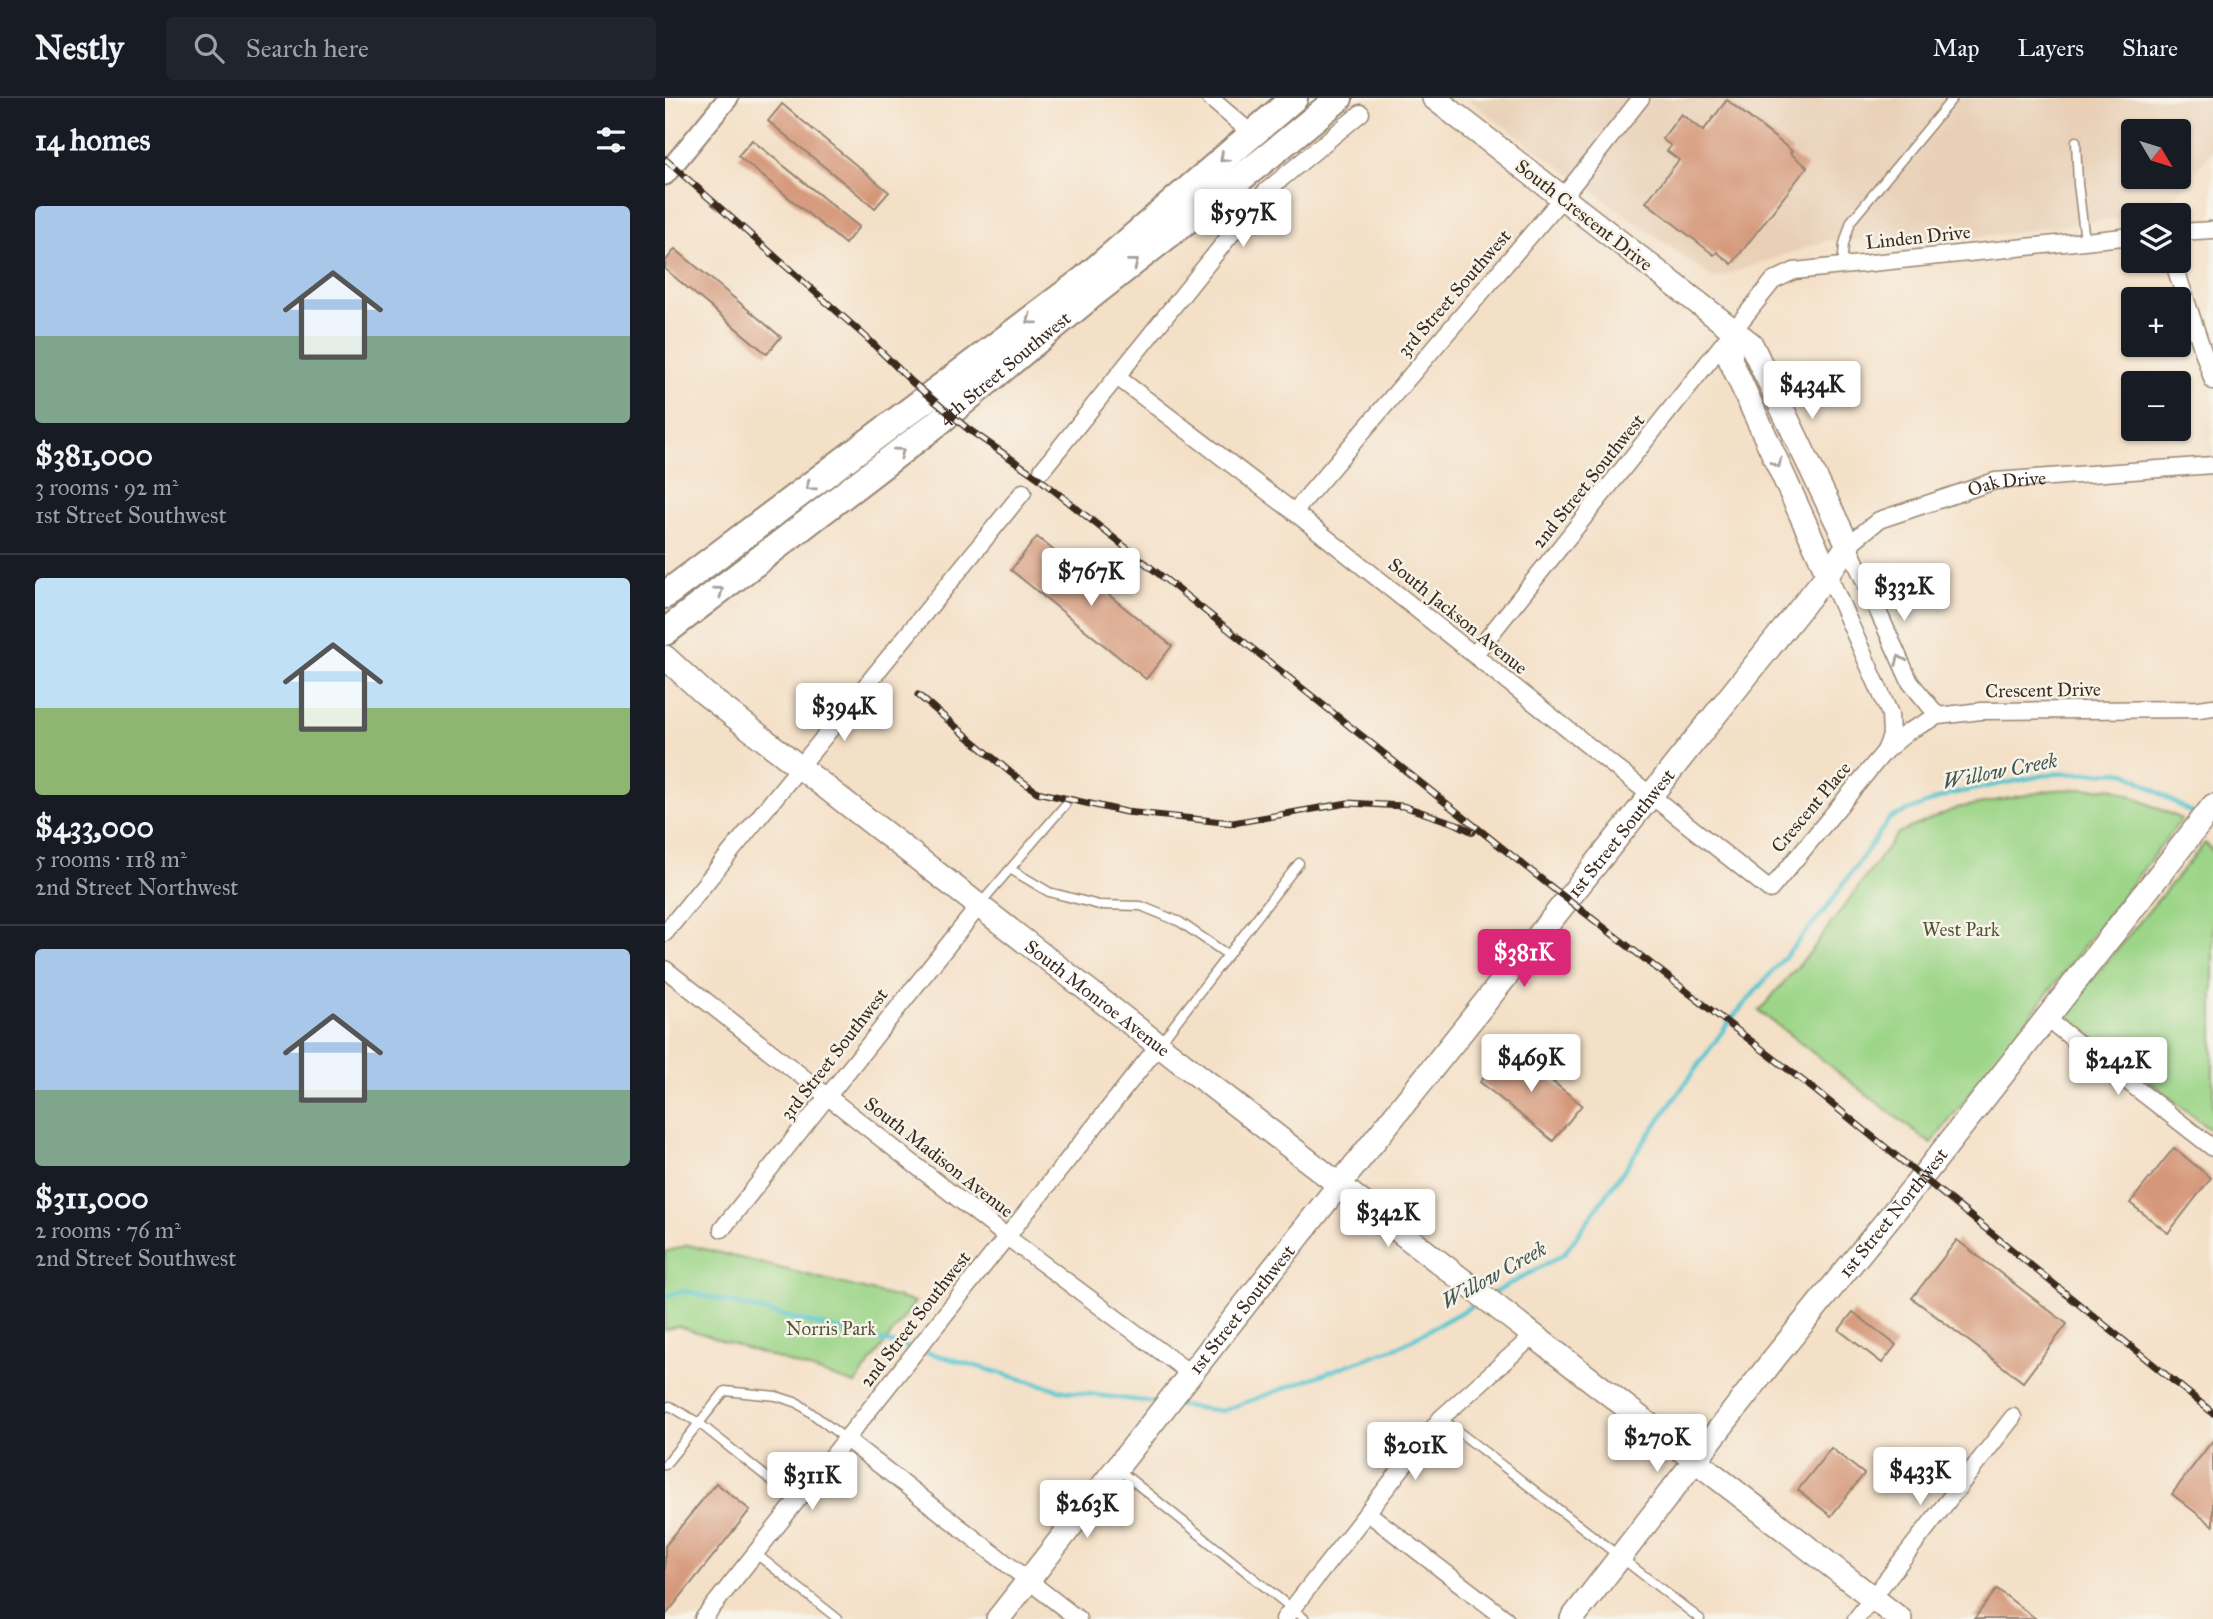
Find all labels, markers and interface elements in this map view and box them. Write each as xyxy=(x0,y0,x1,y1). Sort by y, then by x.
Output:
search box xyxy=(166,17,656,80)
text: Nestly xyxy=(35,28,124,68)
icon: search xyxy=(190,29,228,67)
text: Search here xyxy=(246,32,369,64)
text: Map xyxy=(1933,33,1980,63)
text: Layers xyxy=(2018,33,2084,63)
text: Share xyxy=(2122,33,2178,63)
north arrow xyxy=(2121,119,2191,189)
map controls xyxy=(2121,119,2191,441)
icon: filters xyxy=(592,121,630,159)
text: 14 homes xyxy=(35,122,150,158)
one-way arrow xyxy=(1219,150,1232,162)
street label: South Crescent Drive xyxy=(1511,154,1657,276)
pin: $597K xyxy=(1194,190,1292,249)
text: $597K xyxy=(1210,198,1276,226)
button: layers xyxy=(2121,203,2191,273)
street label: Linden Drive xyxy=(1864,220,1972,254)
street label: 3rd Street Southwest xyxy=(1392,224,1516,361)
icon: home xyxy=(270,252,396,378)
one-way arrow xyxy=(1126,258,1138,271)
button: + xyxy=(2121,287,2191,357)
street label: 4th Street Southwest xyxy=(933,306,1075,429)
one-way arrow xyxy=(1026,311,1038,324)
pin: $434K xyxy=(1763,362,1861,421)
text: $434K xyxy=(1780,370,1844,398)
button: − xyxy=(2121,371,2191,441)
street label: 2nd Street Southwest xyxy=(1527,409,1649,553)
text: $381,000 xyxy=(35,437,153,473)
one-way arrow xyxy=(892,448,905,461)
one-way arrow xyxy=(1769,456,1783,469)
street label: Oak Drive xyxy=(1964,466,2047,501)
text: 3 rooms · 92 m² xyxy=(35,473,178,501)
one-way arrow xyxy=(805,478,818,490)
text: 1st Street Southwest xyxy=(35,501,227,529)
pin: $767K xyxy=(1042,548,1140,608)
street label: South Jackson Avenue xyxy=(1383,553,1532,680)
text: $767K xyxy=(1058,557,1124,585)
pin: $332K xyxy=(1855,564,1953,623)
text: $332K xyxy=(1874,572,1934,600)
one-way arrow xyxy=(711,586,724,599)
icon: home xyxy=(270,624,396,750)
one-way arrow xyxy=(1894,655,1908,667)
street label: Crescent Drive xyxy=(1985,677,2101,703)
pin: $394K xyxy=(795,684,893,743)
text: $394K xyxy=(812,692,876,720)
water label: Willow Creek xyxy=(1940,747,2060,795)
street label: Crescent Place xyxy=(1766,757,1856,857)
street label: 1st Street Southwest xyxy=(1562,764,1679,902)
text: $433,000 xyxy=(35,809,154,845)
text: 5 rooms · 118 m² xyxy=(35,845,187,873)
text: 2nd Street Northwest xyxy=(35,873,238,901)
park label: West Park xyxy=(1922,918,2000,941)
pin: $381K xyxy=(1475,930,1573,989)
street label: South Monroe Avenue xyxy=(1021,934,1175,1061)
text: $381K xyxy=(1494,938,1554,966)
street label: 3rd Street Southwest xyxy=(775,983,893,1125)
icon: home xyxy=(270,995,396,1121)
pin: $469K xyxy=(1482,1034,1580,1094)
pin: $242K xyxy=(2069,1038,2167,1097)
text: $469K xyxy=(1497,1043,1565,1071)
text: $242K xyxy=(2085,1046,2151,1074)
street label: South Madison Avenue xyxy=(860,1092,1018,1222)
street label: 1st Street Northwest xyxy=(1834,1143,1952,1282)
text: $311,000 xyxy=(35,1180,149,1216)
pin: $342K xyxy=(1339,1190,1437,1249)
text: $342K xyxy=(1356,1198,1420,1226)
text: 2 rooms · 76 m² xyxy=(35,1216,181,1244)
water label: Willow Creek xyxy=(1437,1235,1552,1315)
street label: 1st Street Southwest xyxy=(1183,1240,1300,1379)
text: 2nd Street Southwest xyxy=(35,1244,236,1272)
street label: 2nd Street Southwest xyxy=(855,1246,975,1392)
park label: Norris Park xyxy=(786,1317,876,1340)
pin: $270K xyxy=(1608,1414,1706,1474)
pin: $201K xyxy=(1366,1422,1464,1482)
text: $270K xyxy=(1624,1423,1690,1451)
text: $201K xyxy=(1383,1431,1447,1459)
pin: $433K xyxy=(1871,1448,1969,1507)
pin: $311K xyxy=(763,1452,861,1512)
text: $433K xyxy=(1889,1456,1951,1484)
text: $311K xyxy=(783,1461,841,1489)
pin: $263K xyxy=(1038,1480,1136,1540)
text: $263K xyxy=(1056,1489,1118,1517)

